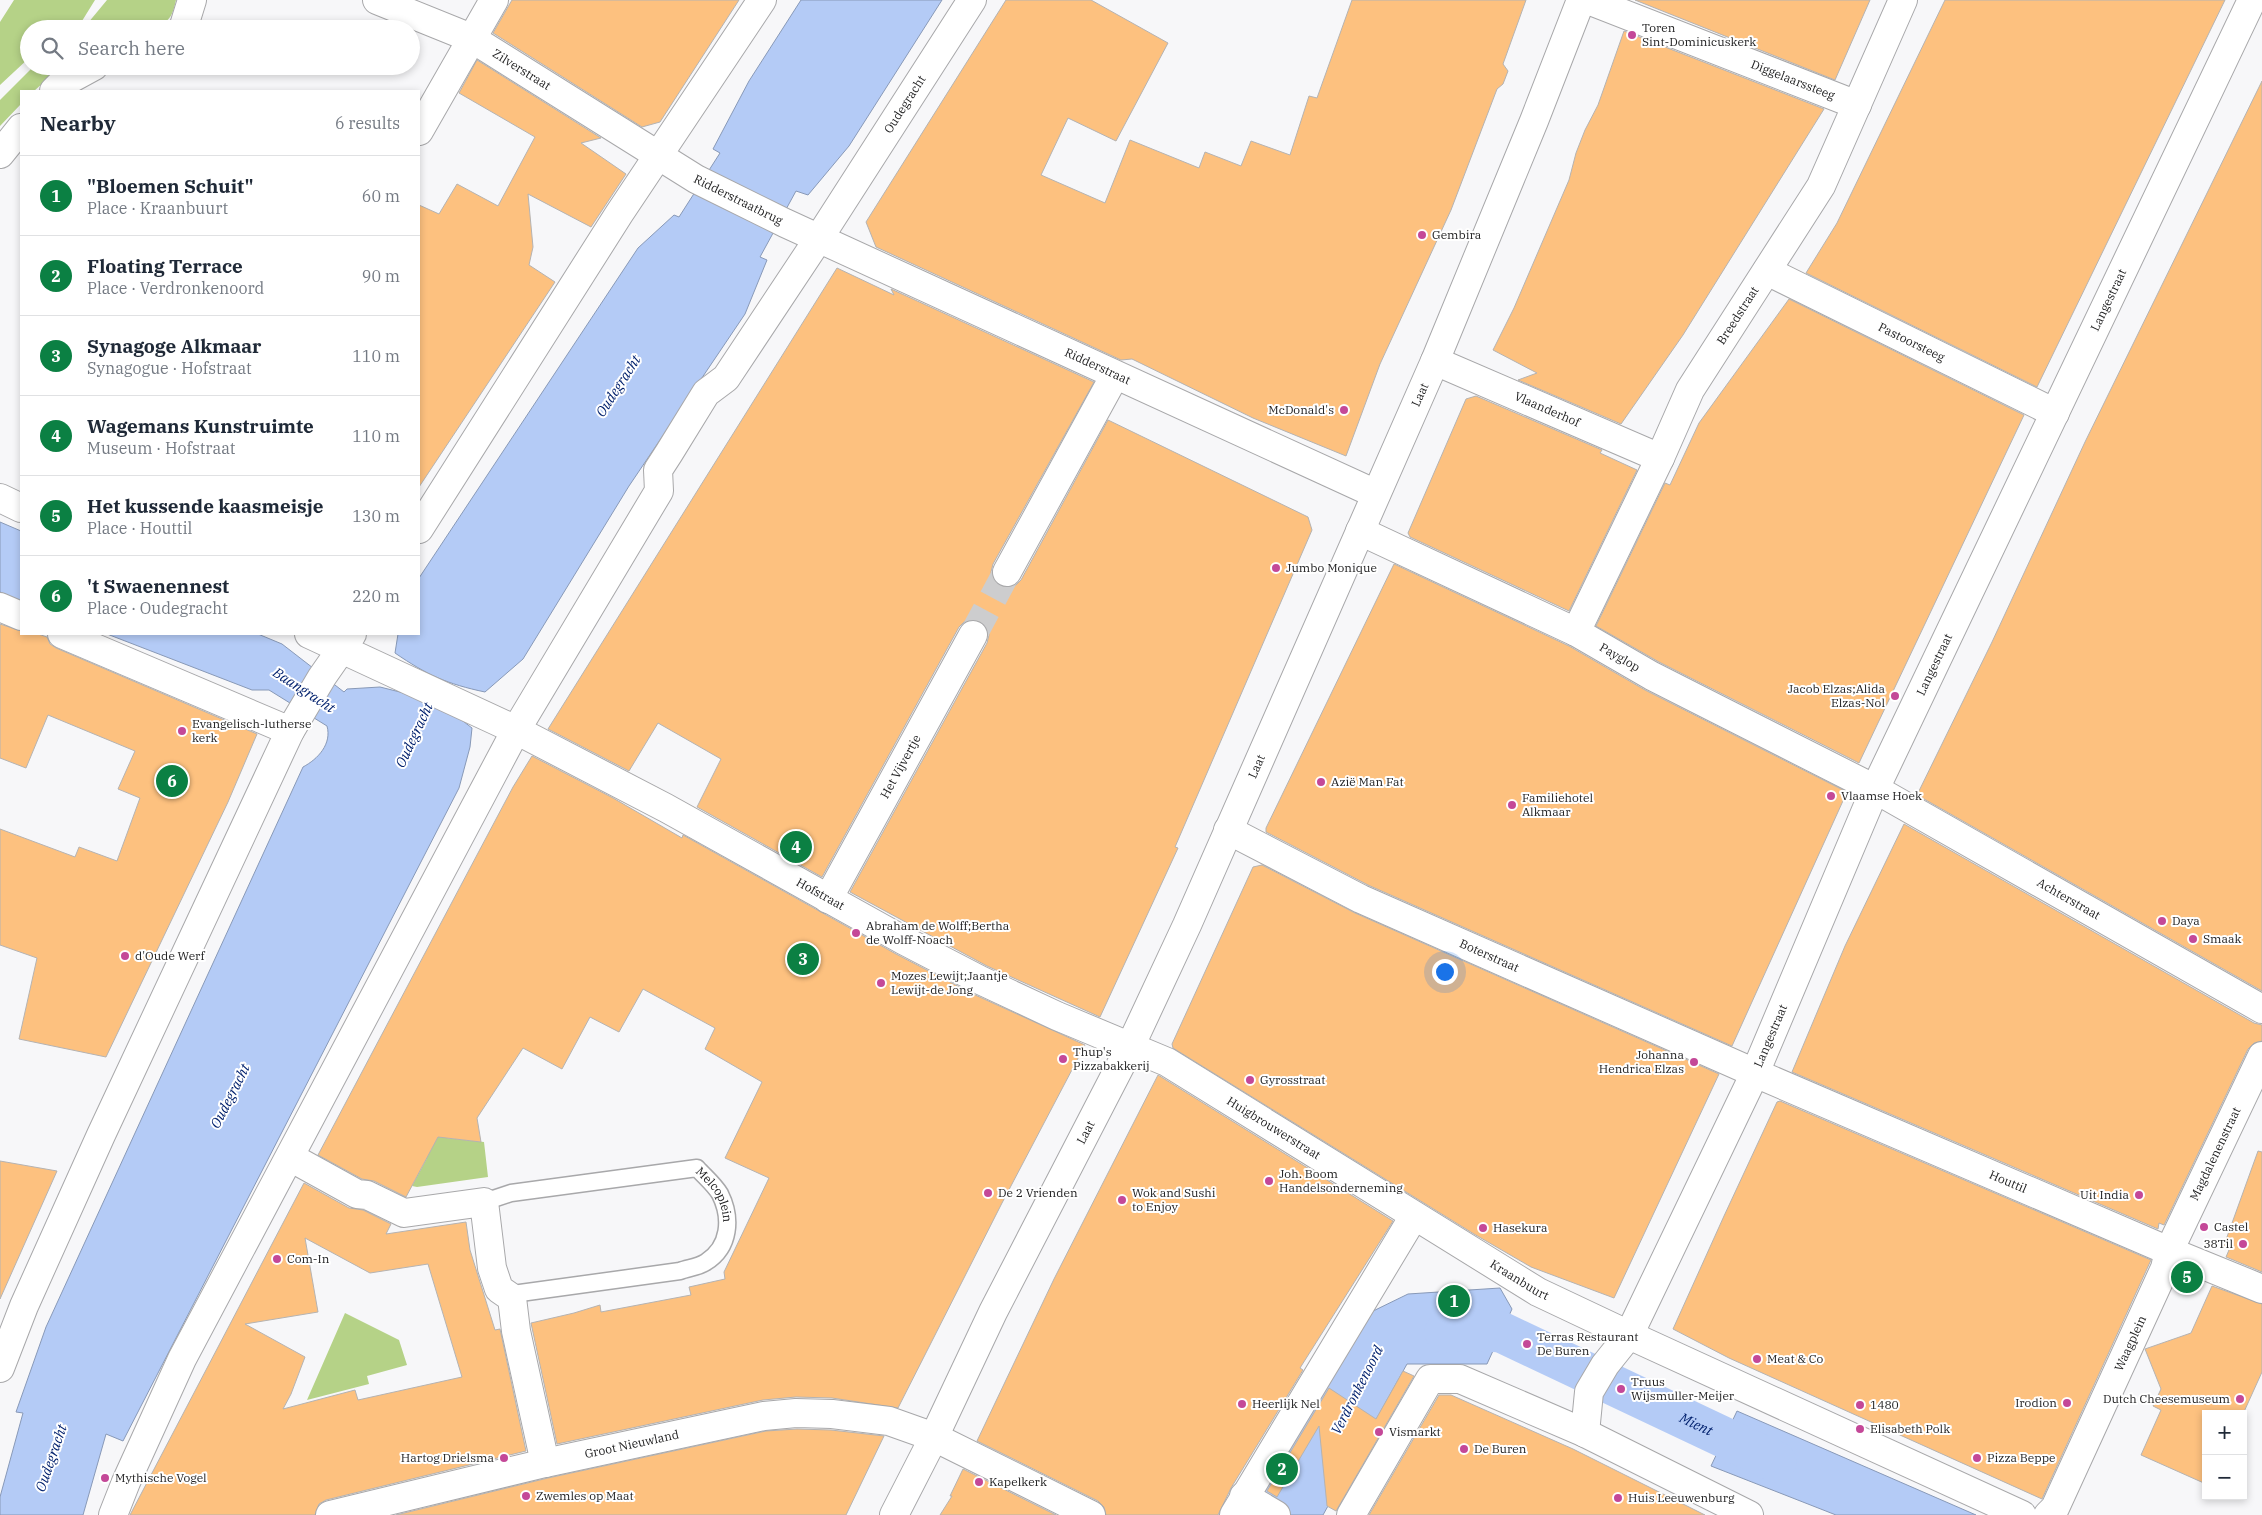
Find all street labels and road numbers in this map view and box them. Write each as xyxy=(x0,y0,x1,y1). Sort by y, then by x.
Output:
street label: Zilverstraat xyxy=(490,45,554,93)
street label: Diggelaarssteeg xyxy=(1749,56,1838,103)
street label: Oudegracht xyxy=(880,72,929,136)
street label: Ridderstraatbrug xyxy=(691,171,786,228)
street label: Langestraat xyxy=(2087,266,2129,333)
street label: Breedstraat xyxy=(1713,283,1762,347)
street label: Pastoorsteeg xyxy=(1876,319,1948,365)
street label: Ridderstraat xyxy=(1062,344,1133,387)
street label: Laat xyxy=(1408,380,1431,409)
street label: Vlaanderhof xyxy=(1512,388,1583,430)
street label: Langestraat xyxy=(1913,631,1955,698)
street label: Payglop xyxy=(1597,639,1643,674)
street label: Het Vijvertje xyxy=(877,732,924,801)
street label: Laat xyxy=(1244,752,1268,780)
street label: Hofstraat xyxy=(794,874,847,913)
street label: Achterstraat xyxy=(2035,875,2103,923)
street label: Boterstraat xyxy=(1457,935,1521,975)
street label: Langestraat xyxy=(1750,1002,1790,1069)
street label: Huigbrouwerstraat xyxy=(1224,1093,1324,1162)
street label: Magdalenenstraat xyxy=(2186,1104,2244,1203)
street label: Laat xyxy=(1073,1118,1098,1147)
street label: Melcoplein xyxy=(693,1164,735,1223)
street label: Houttil xyxy=(1987,1167,2030,1196)
street label: Kraanbuurt xyxy=(1487,1256,1551,1303)
street label: Waagplein xyxy=(2111,1313,2149,1373)
street label: Groot Nieuwland xyxy=(583,1426,680,1461)

